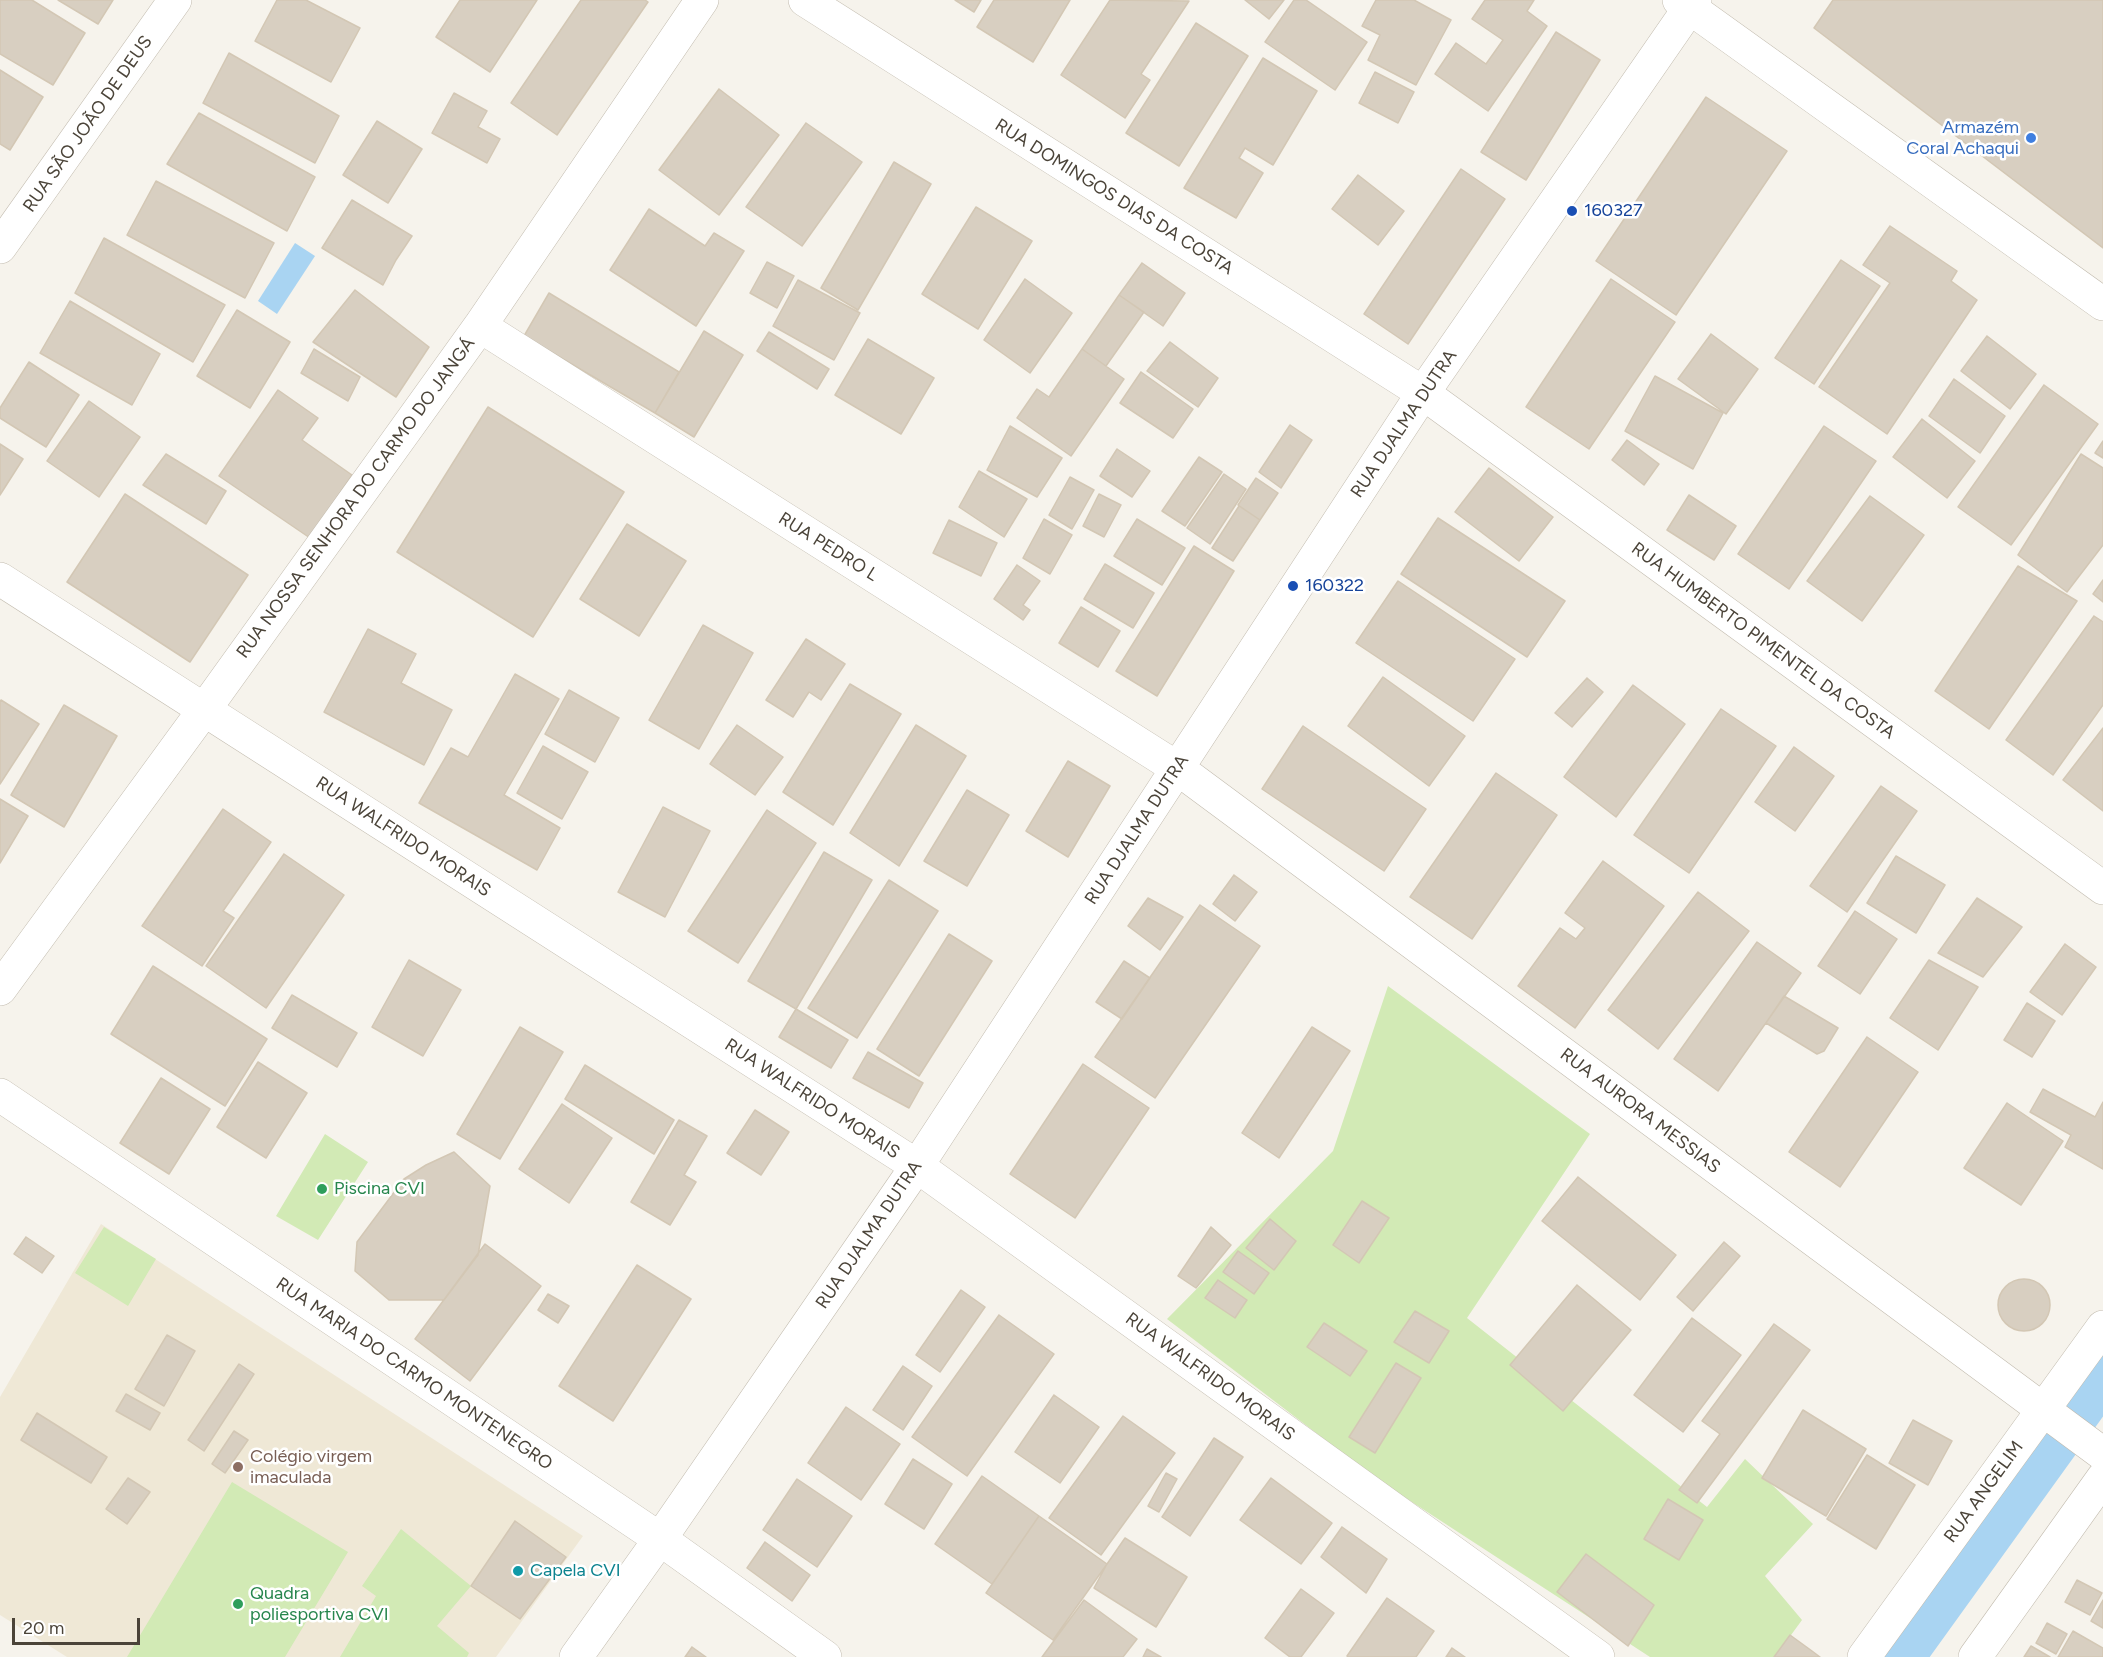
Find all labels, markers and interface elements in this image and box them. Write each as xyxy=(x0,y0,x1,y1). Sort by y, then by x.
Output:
street label: RUA SÃO JOÃO DE DEUS xyxy=(19,32,157,216)
street label: RUA DOMINGOS DIAS DA COSTA xyxy=(991,114,1237,280)
place label: Armazém Coral Achaqui xyxy=(1906,117,2019,160)
marker: Armazém Coral Achaqui xyxy=(2024,131,2038,145)
place label: 160327 xyxy=(1584,200,1643,222)
marker: 160327 xyxy=(1565,204,1579,218)
street label: RUA NOSSA SENHORA DO CARMO DO JANGÁ xyxy=(232,333,480,663)
street label: RUA DJALMA DUTRA xyxy=(1346,346,1462,502)
street label: RUA PEDRO L xyxy=(774,508,882,586)
street label: RUA HUMBERTO PIMENTEL DA COSTA xyxy=(1627,538,1899,744)
place label: 160322 xyxy=(1305,575,1364,597)
marker: 160322 xyxy=(1286,579,1300,593)
street label: RUA DJALMA DUTRA xyxy=(1081,751,1193,909)
street label: RUA WALFRIDO MORAIS xyxy=(311,772,495,902)
street label: RUA WALFRIDO MORAIS xyxy=(720,1034,904,1164)
street label: RUA AURORA MESSIAS xyxy=(1556,1044,1724,1178)
street label: RUA DJALMA DUTRA xyxy=(811,1157,927,1313)
place label: Piscina CVI xyxy=(334,1178,425,1200)
marker: Piscina CVI xyxy=(315,1182,329,1196)
street label: RUA MARIA DO CARMO MONTENEGRO xyxy=(272,1273,556,1475)
street label: RUA WALFRIDO MORAIS xyxy=(1121,1308,1299,1446)
street label: RUA ANGELIM xyxy=(1940,1437,2028,1547)
place label: Colégio virgem imaculada xyxy=(250,1446,372,1488)
marker: Colégio virgem imaculada xyxy=(231,1460,245,1474)
place label: Capela CVI xyxy=(530,1560,621,1582)
marker: Capela CVI xyxy=(511,1564,525,1578)
place label: Quadra poliesportiva CVI xyxy=(250,1583,389,1626)
marker: Quadra poliesportiva CVI xyxy=(231,1597,245,1611)
scale bar xyxy=(15,1606,142,1644)
text: 20 m xyxy=(23,1617,64,1639)

